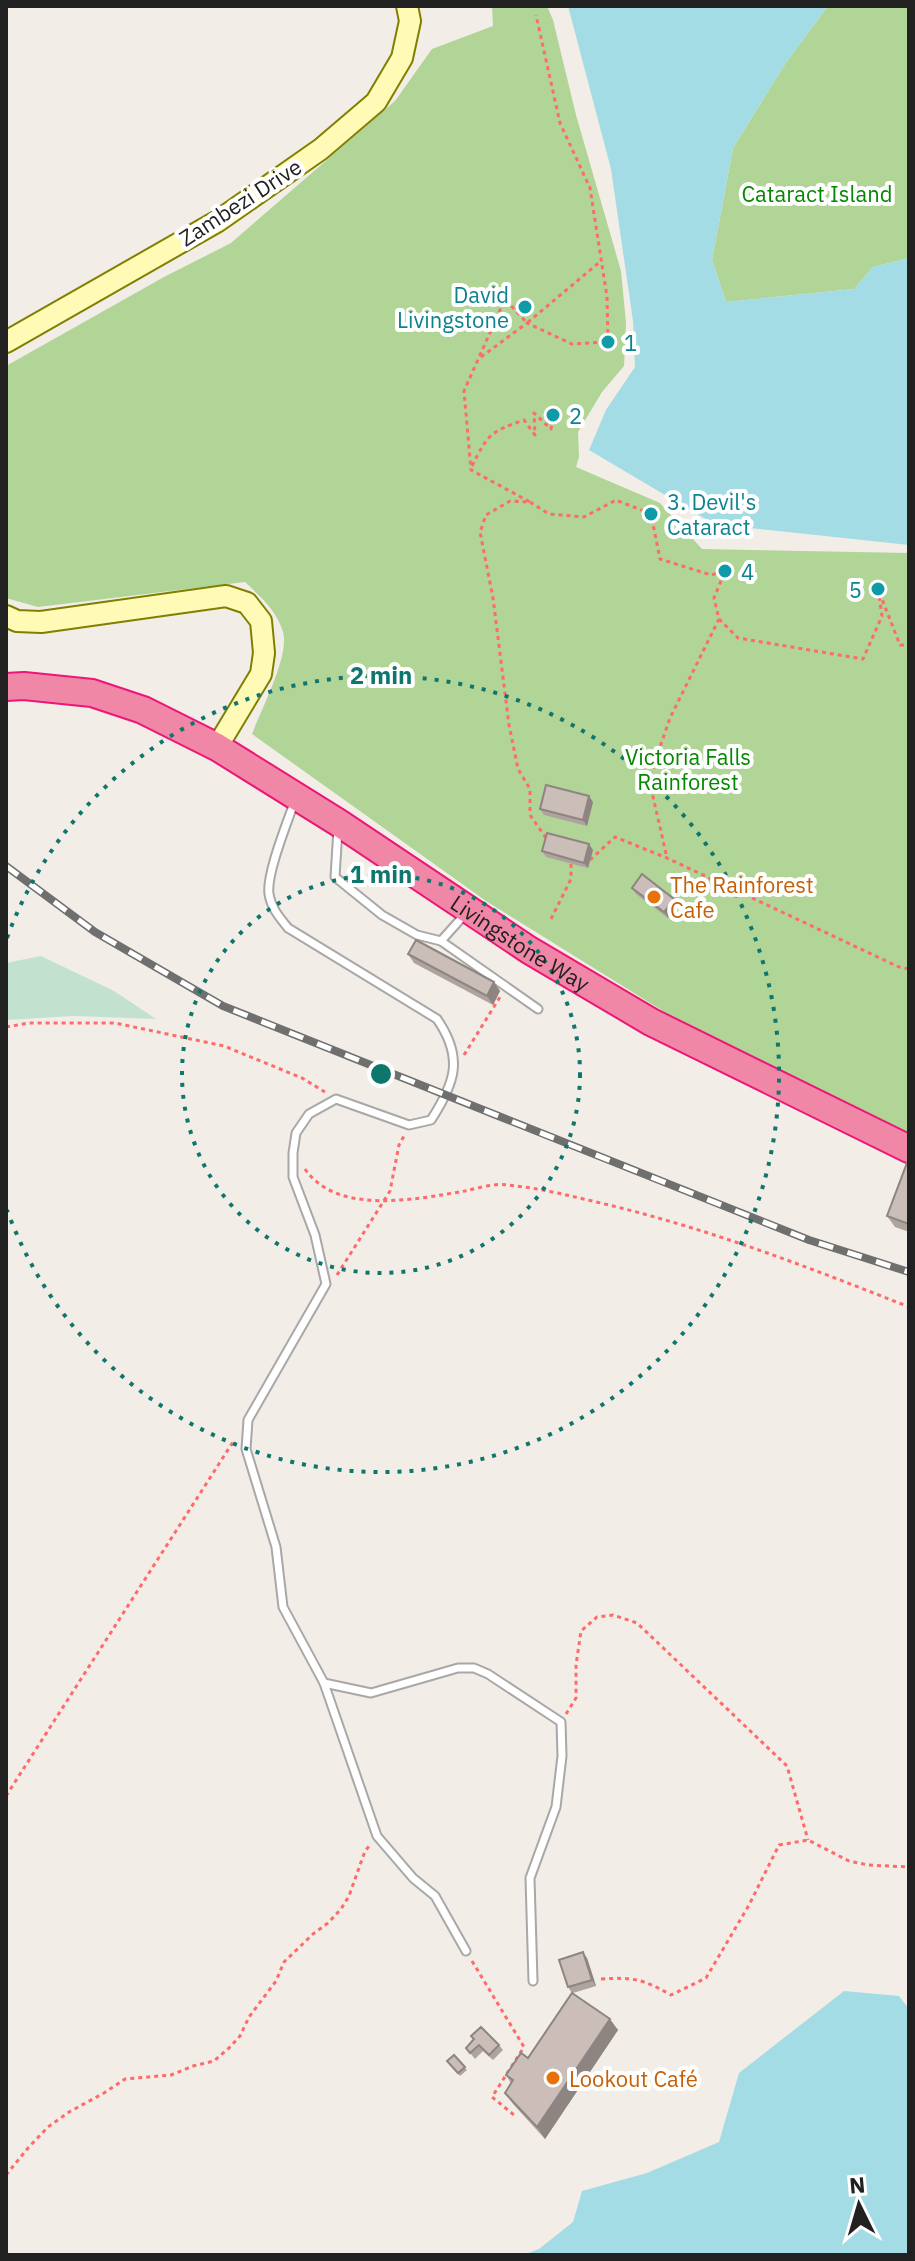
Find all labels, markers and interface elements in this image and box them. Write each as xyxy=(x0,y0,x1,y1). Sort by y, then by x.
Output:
street label: Zambezi Drive xyxy=(173,152,307,252)
park label: Cataract Island xyxy=(741,179,893,208)
place label: David Livingstone xyxy=(397,280,509,334)
marker: David Livingstone xyxy=(516,298,534,316)
place label: 1 xyxy=(624,328,637,357)
marker: 1 xyxy=(599,333,617,351)
place label: 2 xyxy=(569,401,582,430)
marker: 2 xyxy=(544,406,562,424)
place label: 3. Devil's Cataract xyxy=(667,487,756,541)
marker: 3. Devil's Cataract xyxy=(642,505,660,523)
place label: 4 xyxy=(741,557,754,586)
marker: 4 xyxy=(716,562,734,580)
place label: 5 xyxy=(849,575,862,604)
marker: 5 xyxy=(869,580,887,598)
text: 2 min xyxy=(350,659,412,691)
park label: Victoria Falls Rainforest xyxy=(625,742,751,796)
text: 1 min xyxy=(350,858,412,890)
place label: The Rainforest Cafe xyxy=(670,870,814,924)
street label: Livingstone Way xyxy=(445,887,595,997)
marker: The Rainforest Cafe xyxy=(645,888,663,906)
centre of rings xyxy=(367,1060,395,1088)
place label: Lookout Café xyxy=(569,2064,698,2093)
marker: Lookout Café xyxy=(544,2069,562,2087)
north arrow xyxy=(819,2165,899,2245)
text: N xyxy=(848,2169,866,2200)

